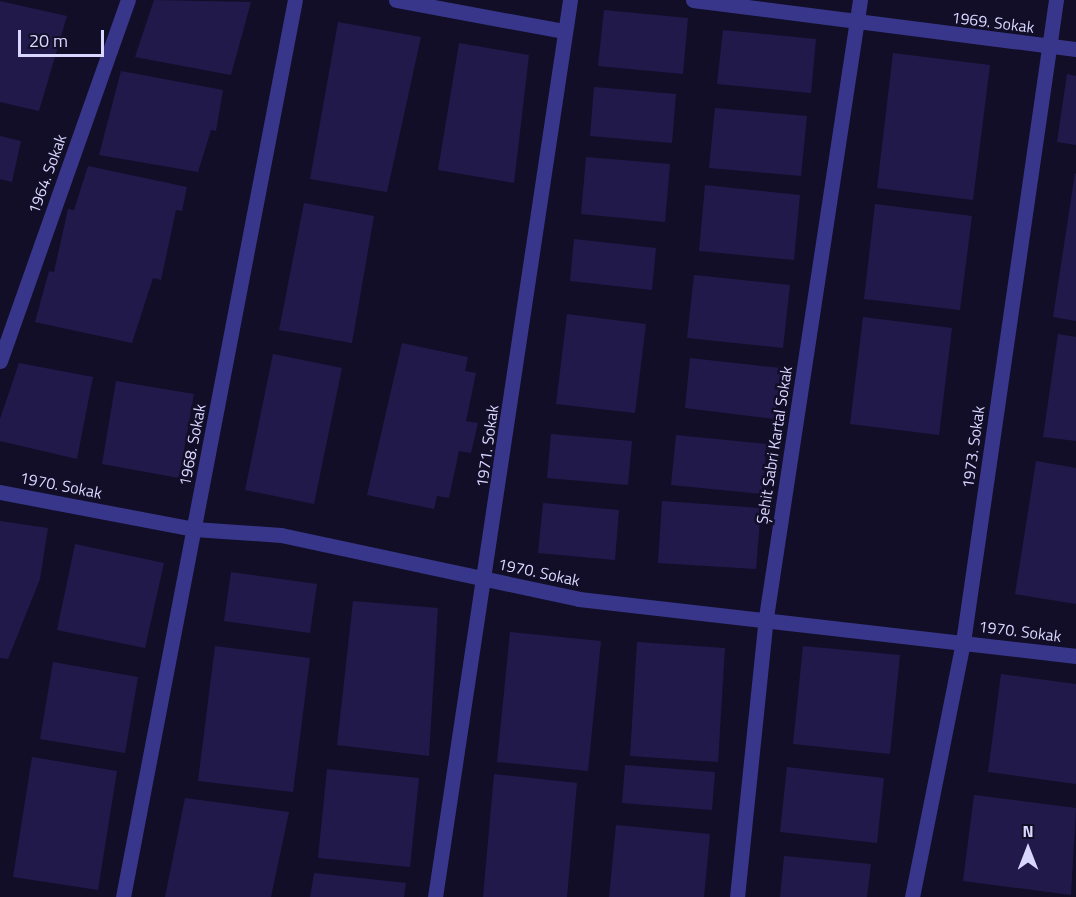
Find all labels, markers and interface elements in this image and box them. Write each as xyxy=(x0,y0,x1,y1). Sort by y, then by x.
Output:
street label: 1969. Sokak xyxy=(951,7,1035,37)
scale bar xyxy=(21,18,106,56)
text: 20 m xyxy=(29,27,68,54)
street label: 1964. Sokak xyxy=(24,132,70,216)
street label: Şehit Sabri Kartal Sokak xyxy=(752,365,796,525)
street label: 1968. Sokak xyxy=(175,402,209,488)
street label: 1971. Sokak xyxy=(472,403,502,489)
street label: 1973. Sokak xyxy=(958,404,988,490)
street label: 1970. Sokak xyxy=(18,468,104,502)
street label: 1970. Sokak xyxy=(496,554,582,590)
street label: 1970. Sokak xyxy=(978,616,1062,646)
north arrow xyxy=(998,819,1058,879)
text: N xyxy=(1022,819,1034,843)

